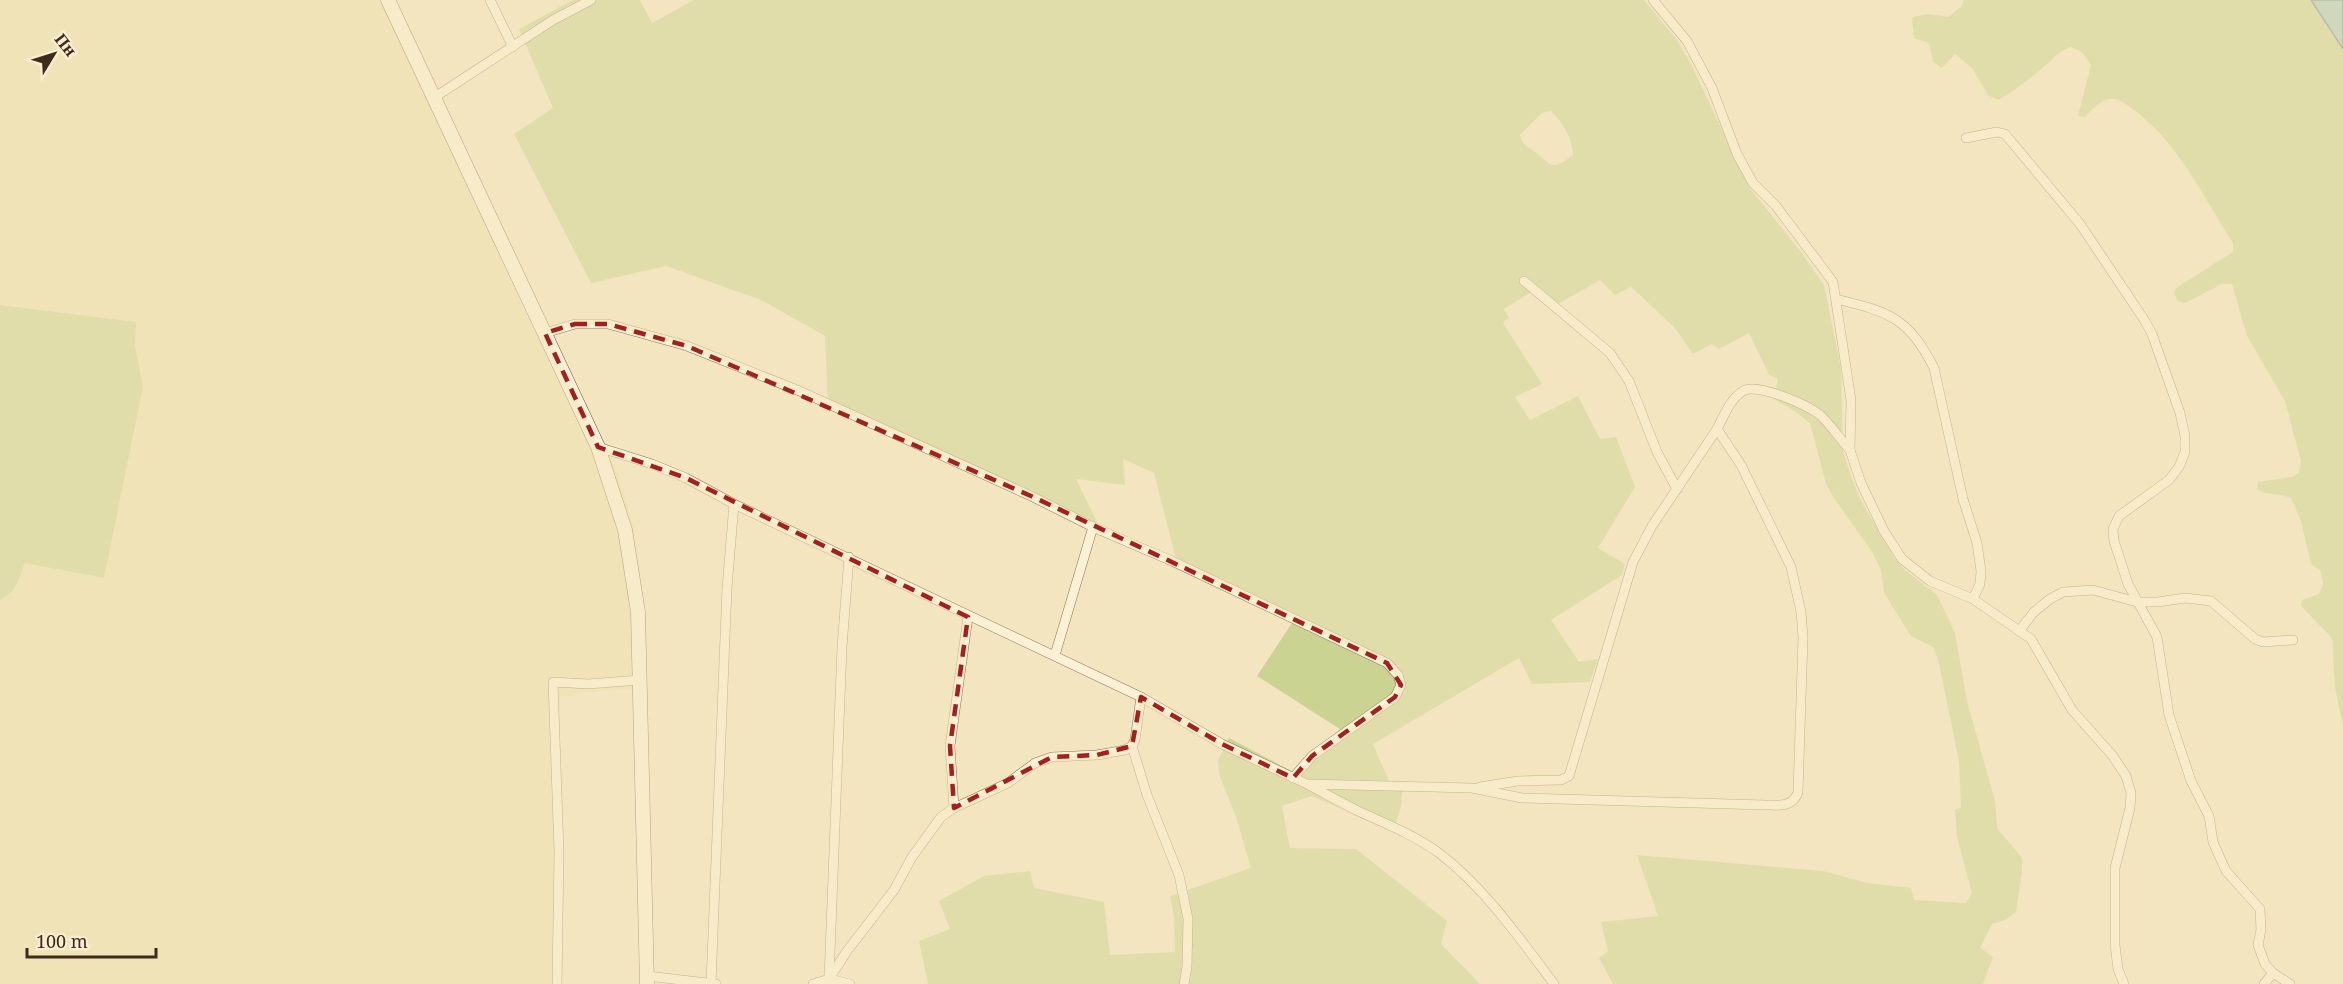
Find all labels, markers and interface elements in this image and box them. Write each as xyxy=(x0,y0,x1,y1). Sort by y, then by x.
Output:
north arrow xyxy=(24,24,84,84)
text: Пн xyxy=(50,29,82,61)
scale bar xyxy=(27,921,156,959)
text: 100 m xyxy=(36,929,88,953)

